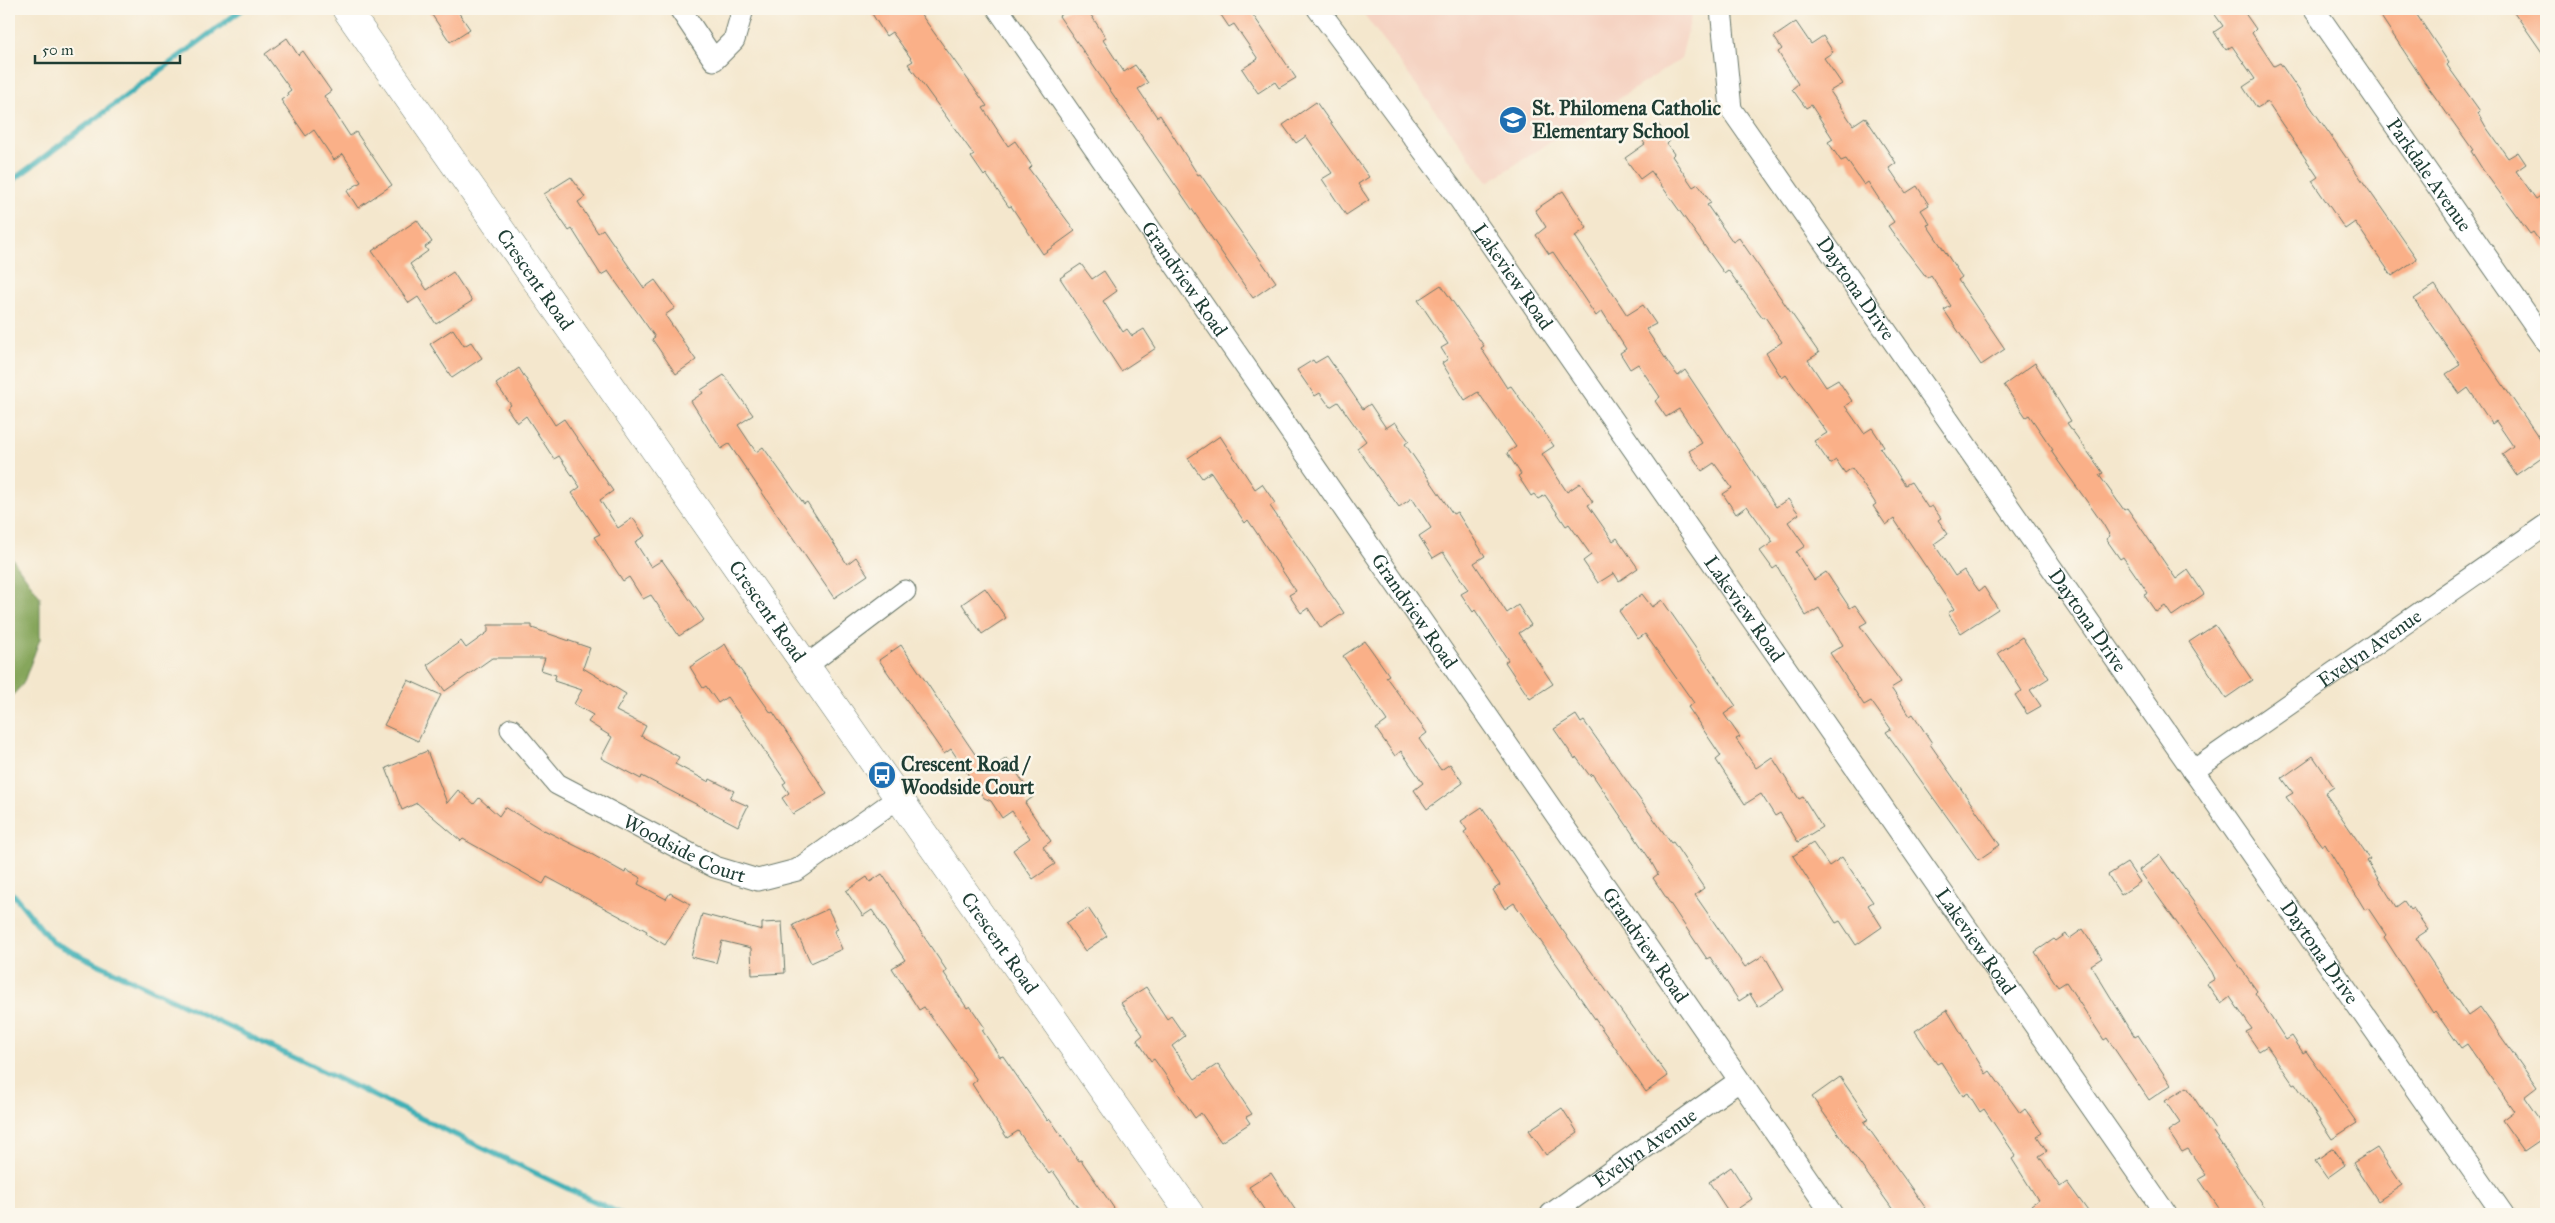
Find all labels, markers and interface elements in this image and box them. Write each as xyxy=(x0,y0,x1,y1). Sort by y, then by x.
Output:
scale bar xyxy=(35,32,180,64)
text: 50 m xyxy=(42,41,74,59)
place label: St. Philomena Catholic Elementary School xyxy=(1532,96,1721,144)
school or university icon: St. Philomena Catholic Elementary School xyxy=(1498,105,1528,135)
street label: Parkdale Avenue xyxy=(2382,113,2477,236)
street label: Grandview Road xyxy=(1136,216,1233,341)
street label: Lakeview Road xyxy=(1468,219,1558,334)
street label: Crescent Road xyxy=(492,224,579,335)
street label: Daytona Drive xyxy=(1812,232,1900,344)
street label: Grandview Road xyxy=(1366,549,1463,673)
street label: Lakeview Road xyxy=(1699,551,1790,666)
street label: Crescent Road xyxy=(724,556,811,666)
street label: Daytona Drive xyxy=(2044,564,2132,676)
street label: Evelyn Avenue xyxy=(2313,604,2426,693)
place label: Crescent Road / Woodside Court xyxy=(901,752,1035,799)
bus stop icon: Crescent Road / Woodside Court xyxy=(867,760,897,790)
street label: Woodside Court xyxy=(619,809,749,888)
street label: Grandview Road xyxy=(1597,882,1694,1007)
street label: Lakeview Road xyxy=(1931,883,2021,999)
street label: Crescent Road xyxy=(956,887,1044,998)
street label: Daytona Drive xyxy=(2276,896,2364,1008)
street label: Evelyn Avenue xyxy=(1588,1103,1701,1192)

